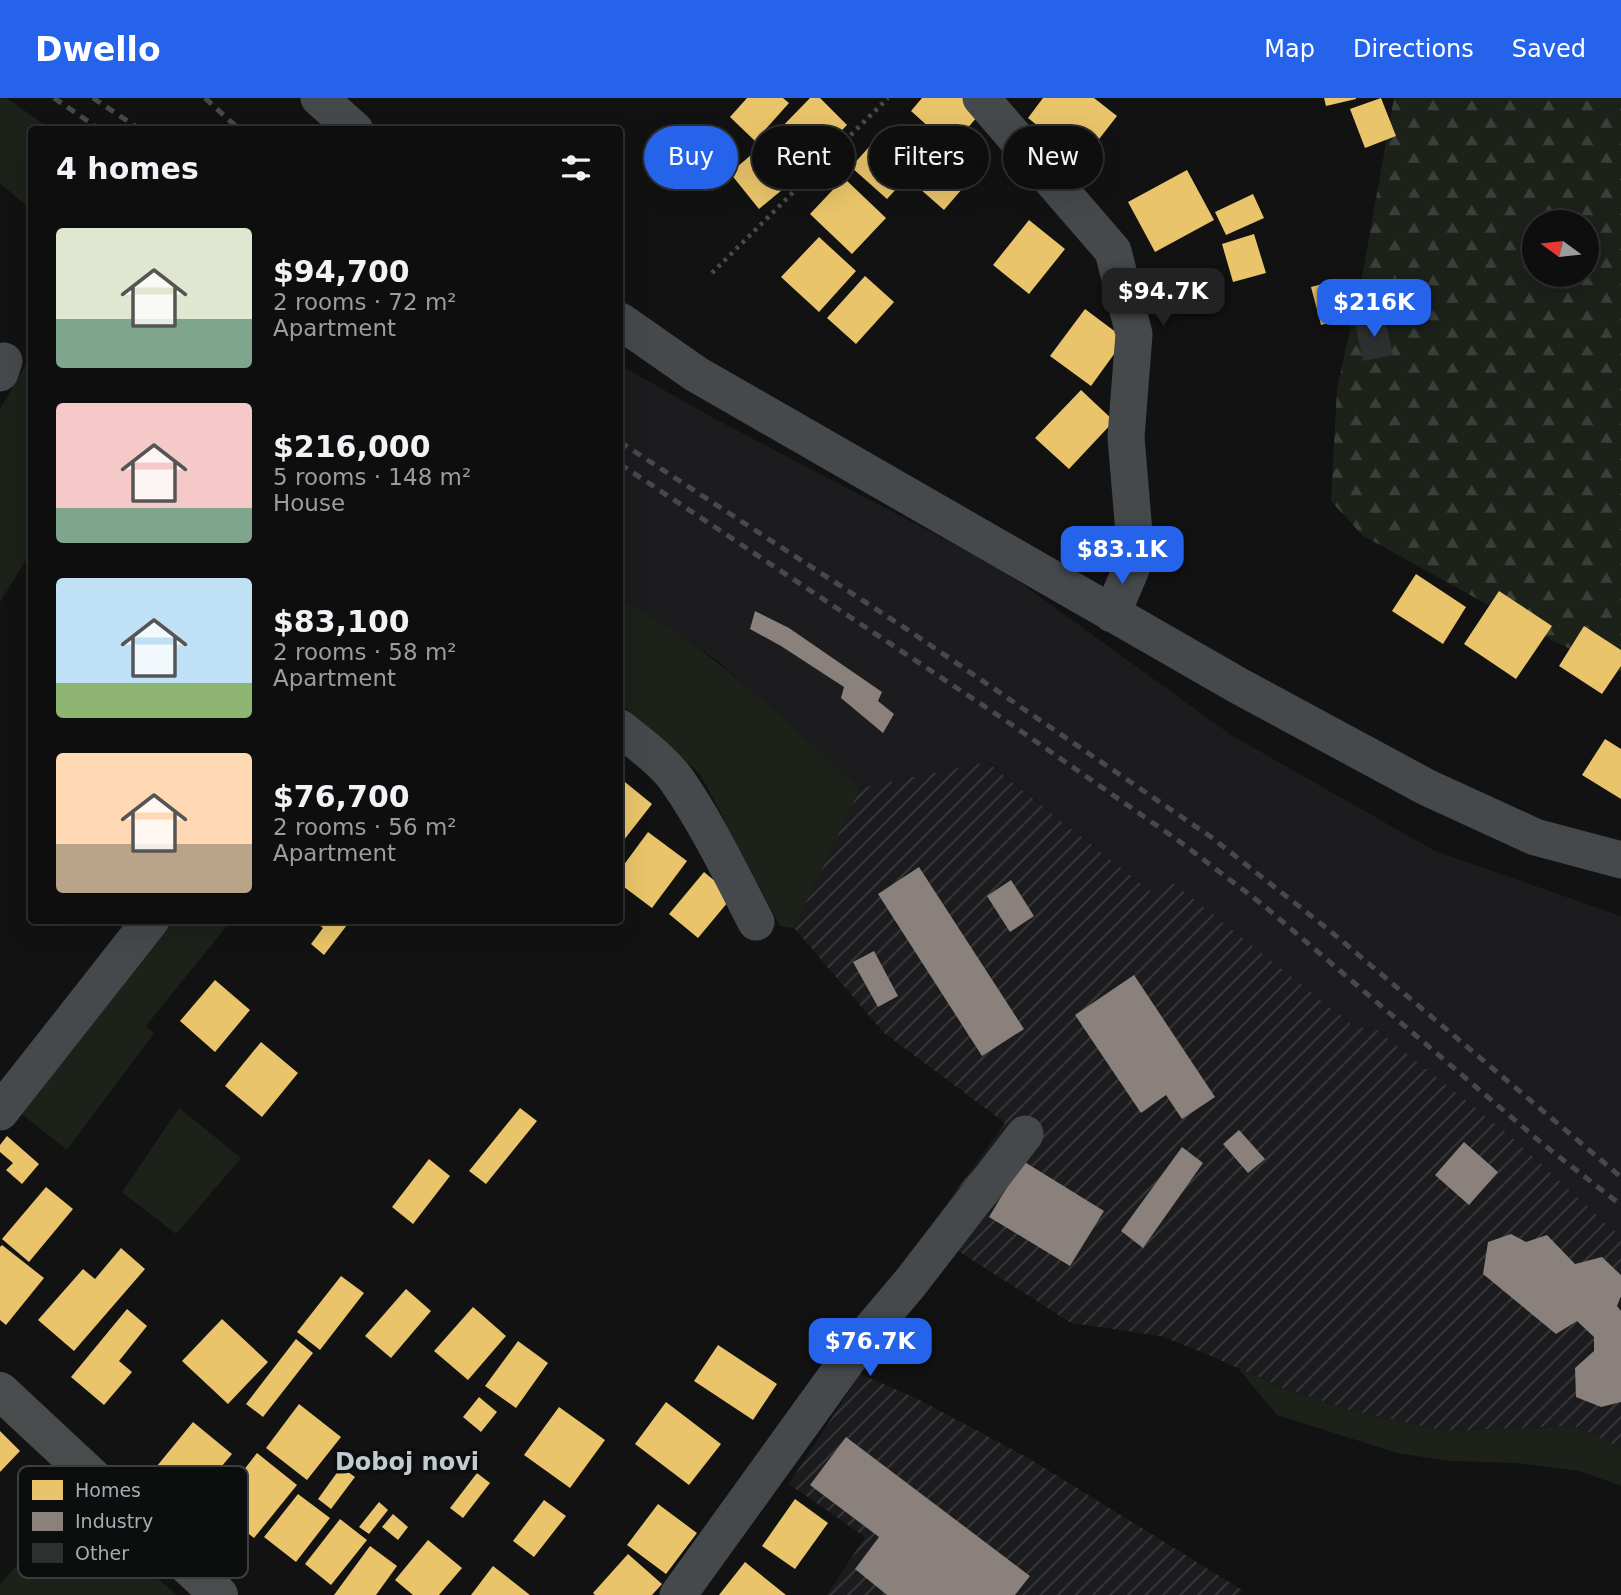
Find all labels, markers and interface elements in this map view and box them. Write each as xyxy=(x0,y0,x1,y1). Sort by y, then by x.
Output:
text: Dwello xyxy=(35,30,161,69)
text: Map xyxy=(1264,35,1315,63)
text: Directions xyxy=(1353,35,1474,63)
text: Saved xyxy=(1512,35,1586,63)
chip: Buy xyxy=(644,126,738,189)
chip: Rent xyxy=(752,126,855,189)
chip: Filters xyxy=(869,126,989,189)
chip: New xyxy=(1003,126,1103,189)
icon: filters xyxy=(557,149,595,187)
text: 4 homes xyxy=(56,151,199,186)
north arrow xyxy=(1522,210,1600,287)
map controls xyxy=(1522,210,1599,287)
text: $94,700 xyxy=(273,254,410,289)
icon: home xyxy=(112,256,196,340)
pin: $94.7K xyxy=(1106,268,1220,328)
text: $94.7K xyxy=(1118,278,1208,304)
pin: $216K xyxy=(1325,280,1423,339)
text: 2 rooms · 72 m² xyxy=(273,289,457,315)
text: $216K xyxy=(1333,289,1415,315)
text: Apartment xyxy=(273,315,396,341)
text: $216,000 xyxy=(273,429,431,464)
icon: home xyxy=(112,431,196,515)
text: 5 rooms · 148 m² xyxy=(273,464,471,490)
text: House xyxy=(273,490,345,516)
pin: $83.1K xyxy=(1065,526,1179,586)
text: $83.1K xyxy=(1077,536,1167,562)
text: $83,100 xyxy=(273,604,410,639)
icon: home xyxy=(112,606,196,690)
text: 2 rooms · 58 m² xyxy=(273,639,457,665)
text: Apartment xyxy=(273,665,396,691)
text: $76,700 xyxy=(273,779,410,814)
icon: home xyxy=(112,781,196,865)
text: 2 rooms · 56 m² xyxy=(273,814,457,840)
text: Apartment xyxy=(273,840,396,866)
pin: $76.7K xyxy=(813,1318,927,1378)
text: $76.7K xyxy=(825,1328,915,1354)
district label: Doboj novi xyxy=(335,1448,479,1476)
legend xyxy=(18,1466,248,1578)
text: Homes xyxy=(75,1479,141,1501)
text: Industry xyxy=(75,1510,153,1532)
text: Other xyxy=(75,1542,129,1564)

